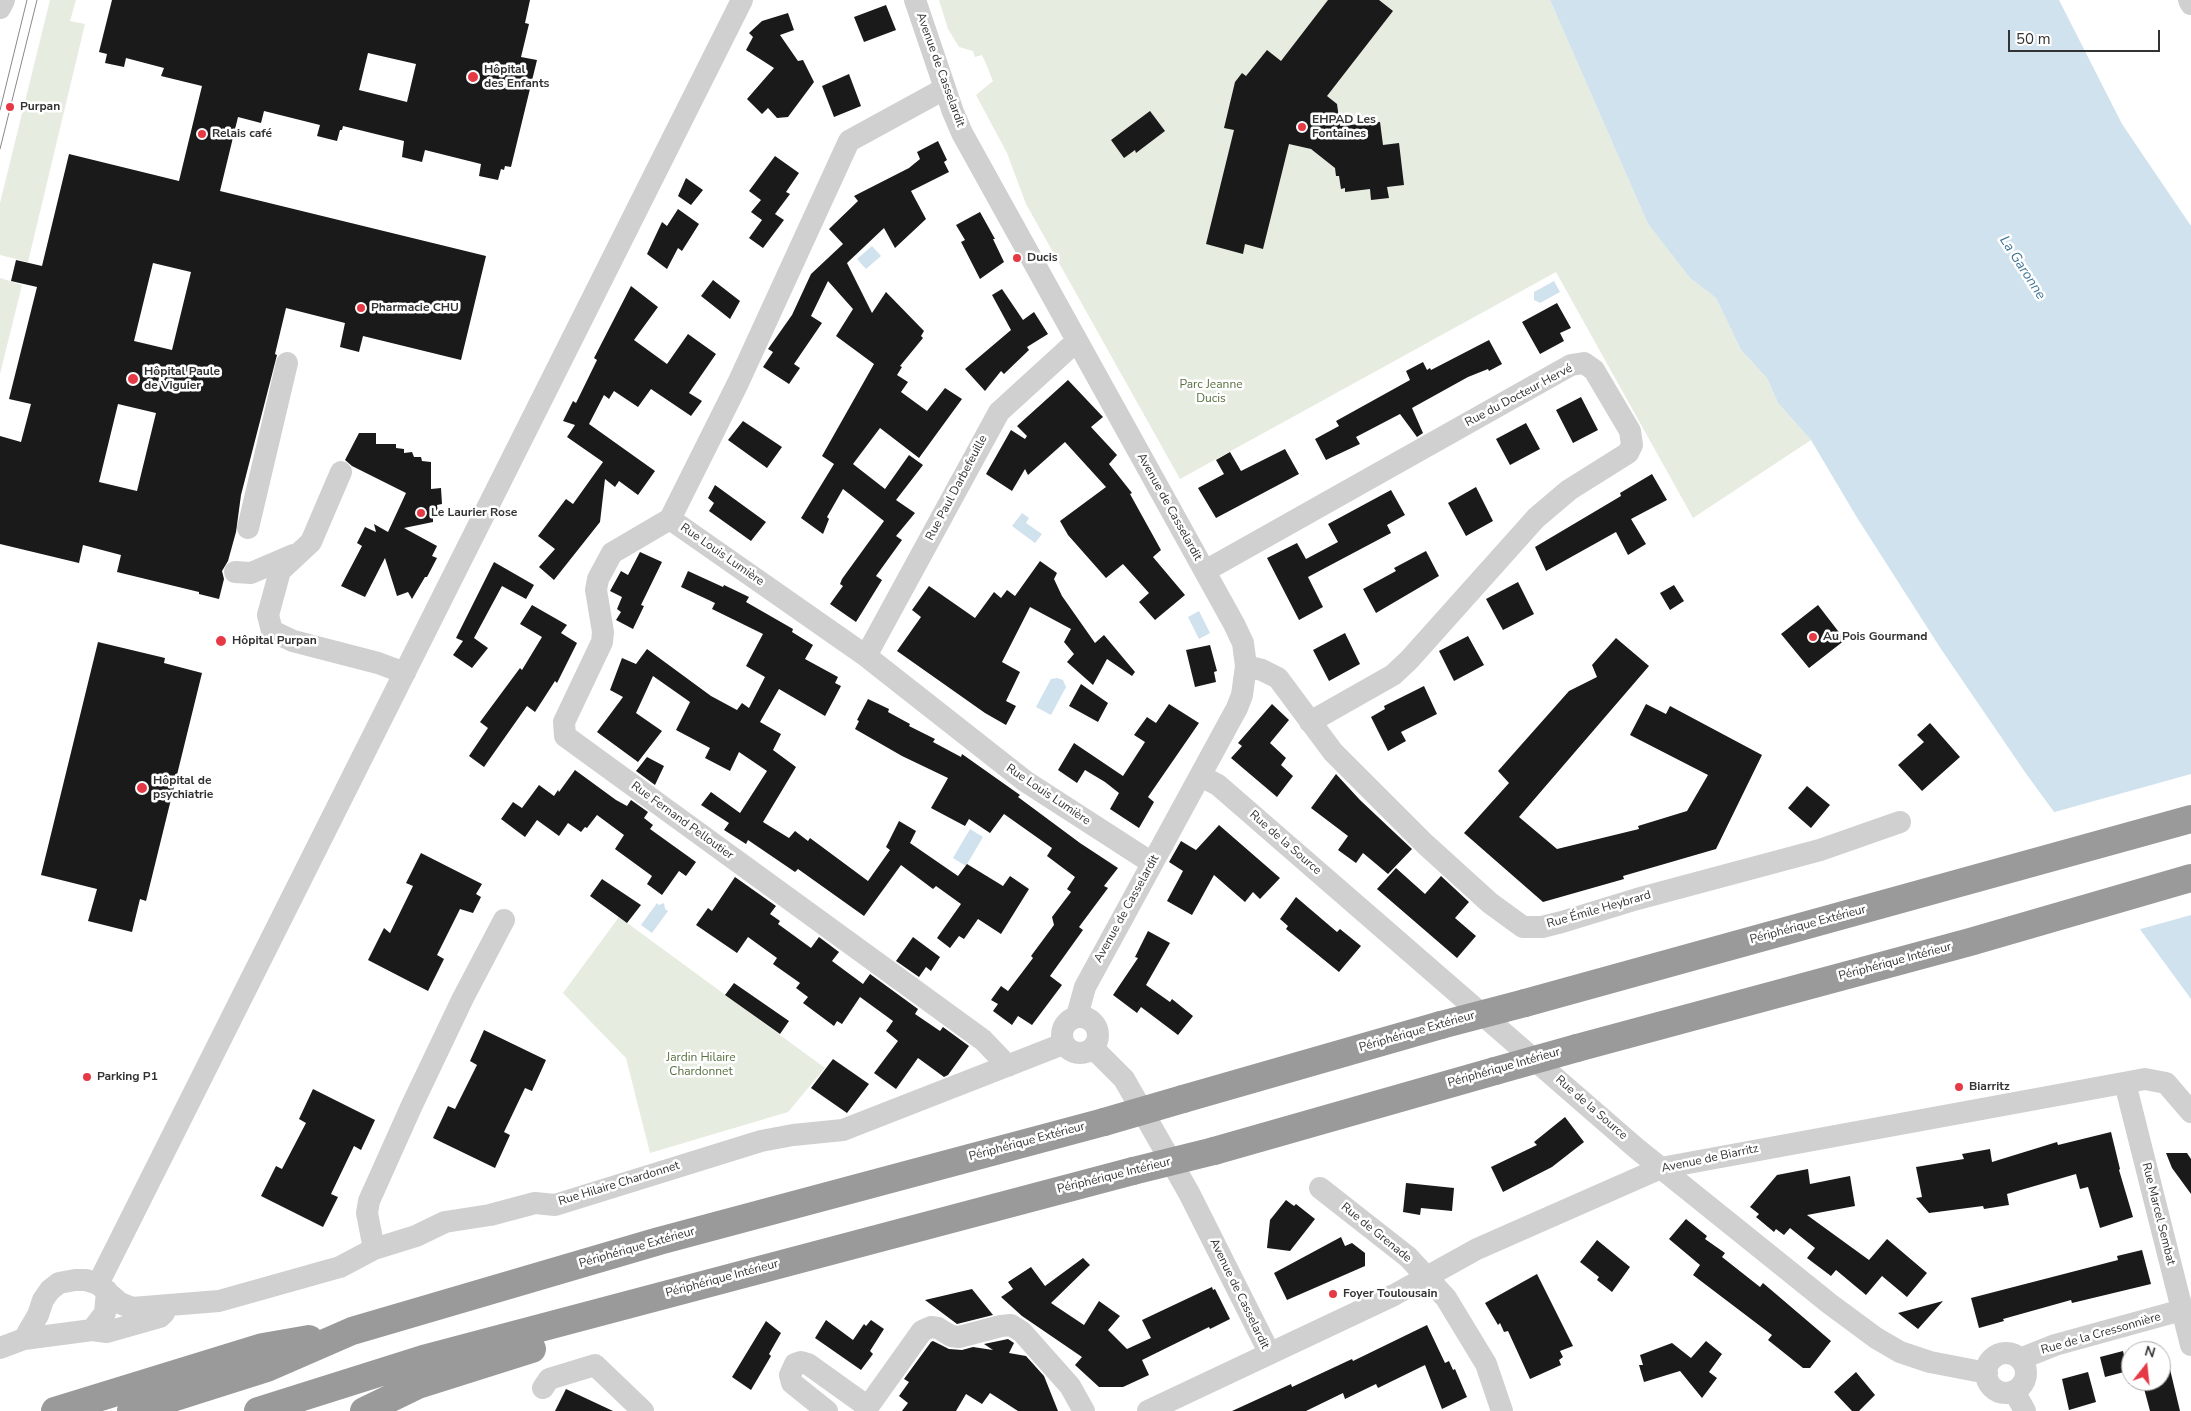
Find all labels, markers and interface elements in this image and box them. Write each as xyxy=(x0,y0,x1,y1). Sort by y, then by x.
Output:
street label: Avenue de Casselardit xyxy=(913,11,967,129)
scale bar xyxy=(2011,20,2164,52)
text: 50 m xyxy=(2016,29,2051,49)
place label: Hôpital des Enfants xyxy=(484,63,549,91)
marker: Hôpital des Enfants xyxy=(466,70,480,84)
place label: Purpan xyxy=(20,100,60,114)
marker: Purpan xyxy=(4,101,16,113)
place label: EHPAD Les Fontaines xyxy=(1312,113,1376,141)
marker: EHPAD Les Fontaines xyxy=(1296,121,1308,133)
place label: Relais café xyxy=(212,127,272,141)
marker: Relais café xyxy=(196,128,208,140)
water label: La Garonne xyxy=(1995,233,2049,303)
place label: Ducis xyxy=(1027,251,1058,265)
marker: Ducis xyxy=(1011,252,1023,264)
place label: Pharmacie CHU xyxy=(371,301,459,315)
marker: Pharmacie CHU xyxy=(355,302,367,314)
street label: Rue du Docteur Hervé xyxy=(1463,362,1575,430)
place label: Hôpital Paule de Viguier xyxy=(144,365,220,393)
marker: Hôpital Paule de Viguier xyxy=(126,372,140,386)
park label: Parc Jeanne Ducis xyxy=(1179,378,1243,406)
street label: Rue Paul Darbefeuille xyxy=(923,433,991,543)
street label: Avenue de Casselardit xyxy=(1133,451,1205,563)
place label: Le Laurier Rose xyxy=(431,506,517,520)
marker: Le Laurier Rose xyxy=(415,507,427,519)
street label: Rue Louis Lumière xyxy=(677,521,767,589)
place label: Au Pois Gourmand xyxy=(1823,630,1927,644)
marker: Au Pois Gourmand xyxy=(1807,631,1819,643)
marker: Hôpital Purpan xyxy=(214,634,228,648)
place label: Hôpital Purpan xyxy=(232,634,317,648)
street label: Rue Louis Lumière xyxy=(1003,761,1093,829)
place label: Hôpital de psychiatrie xyxy=(153,774,213,802)
street label: Rue Fernand Pelloutier xyxy=(628,779,736,863)
marker: Hôpital de psychiatrie xyxy=(135,781,149,795)
street label: Rue de la Source xyxy=(1246,808,1324,878)
street label: Avenue de Casselardit xyxy=(1091,853,1163,965)
street label: Rue Émile Heybrard xyxy=(1545,888,1653,932)
street label: Périphérique Extérieur xyxy=(1748,903,1868,947)
street label: Périphérique Intérieur xyxy=(1837,940,1953,984)
street label: Périphérique Extérieur xyxy=(1358,1009,1476,1055)
street label: Périphérique Intérieur xyxy=(1446,1045,1562,1091)
park label: Jardin Hilaire Chardonnet xyxy=(666,1051,736,1079)
place label: Parking P1 xyxy=(97,1070,158,1084)
marker: Parking P1 xyxy=(81,1071,93,1083)
street label: Rue de la Source xyxy=(1552,1073,1630,1143)
place label: Biarritz xyxy=(1969,1080,2010,1094)
marker: Biarritz xyxy=(1953,1081,1965,1093)
street label: Périphérique Extérieur xyxy=(967,1120,1087,1164)
street label: Avenue de Biarritz xyxy=(1660,1142,1760,1176)
street label: Périphérique Intérieur xyxy=(1056,1155,1172,1197)
street label: Rue Hilaire Chardonnet xyxy=(557,1159,681,1209)
street label: Rue Marcel Sembat xyxy=(2138,1161,2178,1267)
street label: Rue de Grenade xyxy=(1338,1200,1414,1266)
street label: Périphérique Extérieur xyxy=(578,1225,696,1271)
street label: Avenue de Casselardit xyxy=(1206,1237,1272,1351)
street label: Périphérique Intérieur xyxy=(664,1257,780,1301)
place label: Foyer Toulousain xyxy=(1343,1287,1437,1301)
marker: Foyer Toulousain xyxy=(1327,1288,1339,1300)
street label: Rue de la Cressonnière xyxy=(2039,1310,2163,1358)
north arrow xyxy=(2121,1341,2171,1391)
text: N xyxy=(2142,1341,2158,1363)

